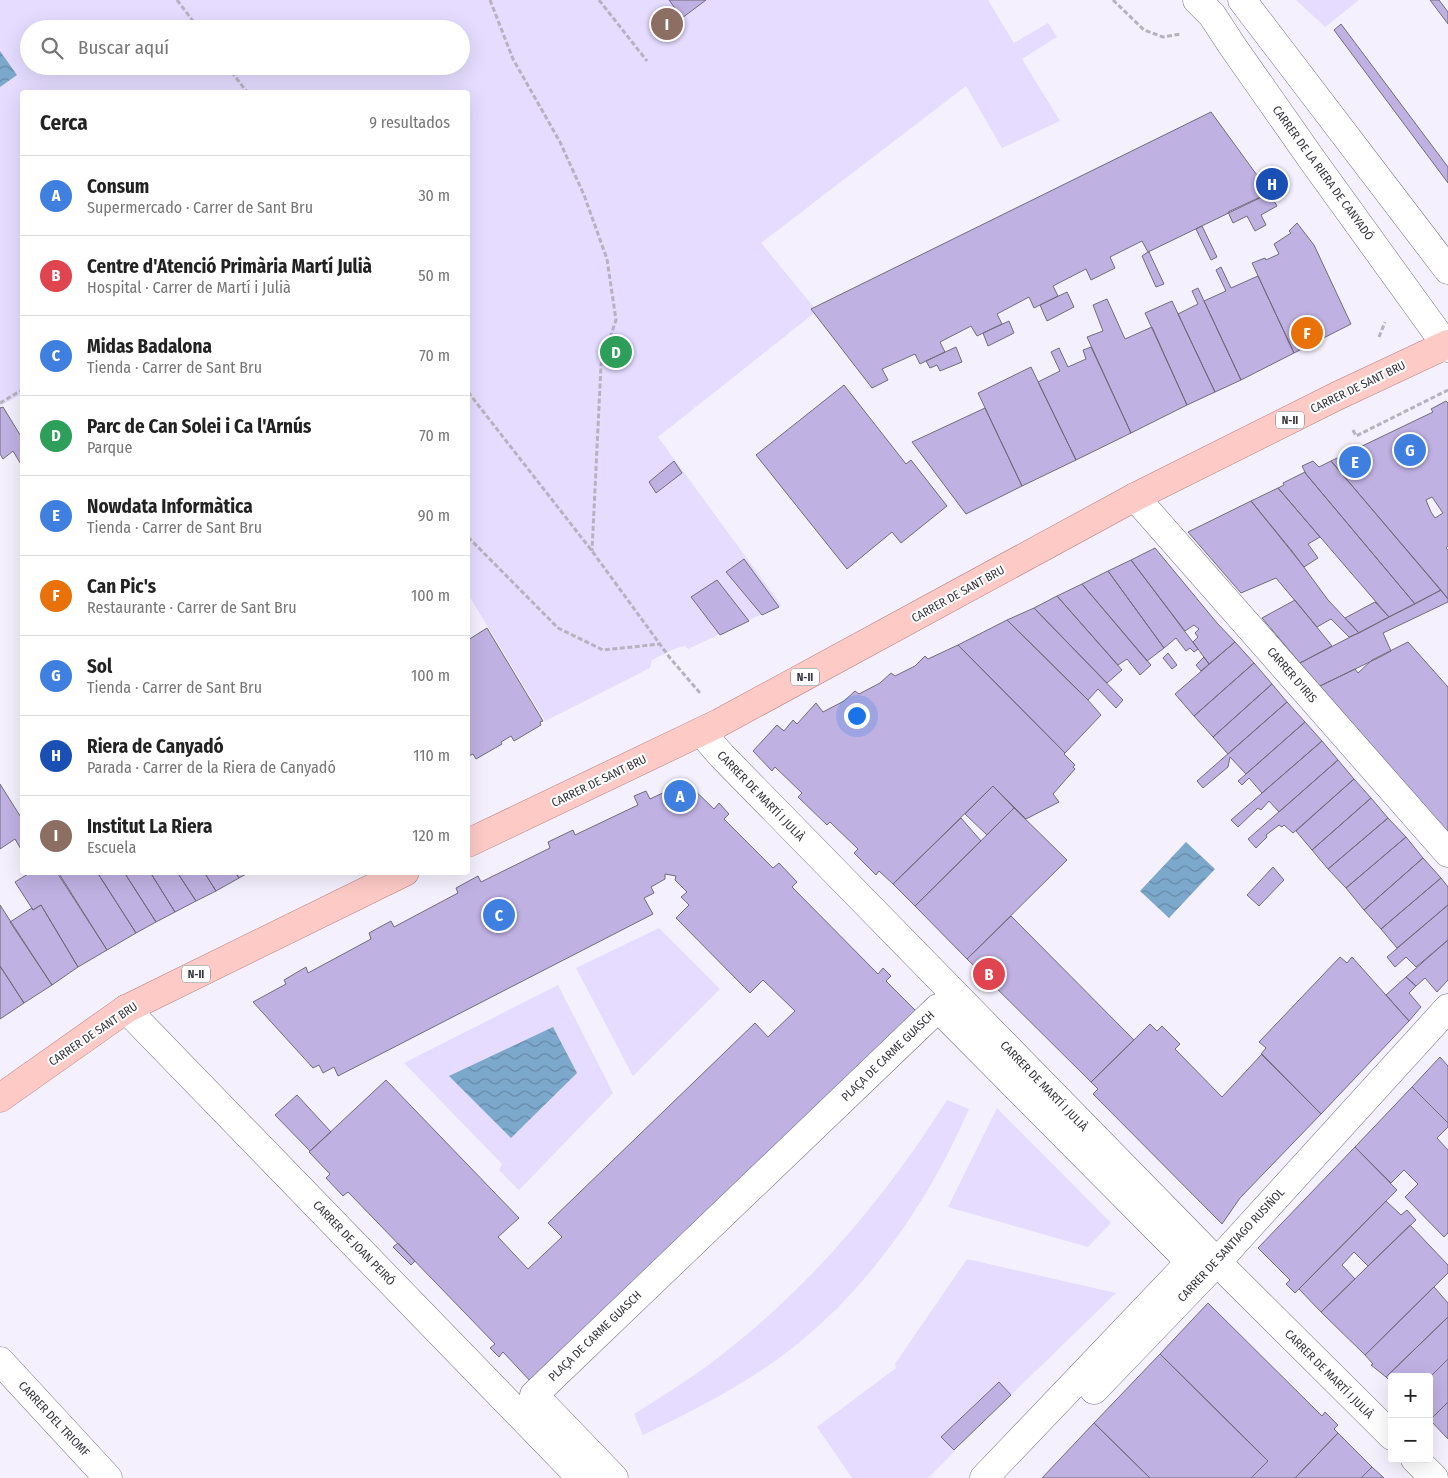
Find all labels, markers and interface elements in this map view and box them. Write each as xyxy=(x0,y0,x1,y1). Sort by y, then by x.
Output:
pin: I xyxy=(651,5,683,43)
search box xyxy=(20,20,470,75)
icon: search xyxy=(38,34,66,62)
text: Buscar aquí xyxy=(78,36,169,59)
street label: CARRER DE LA RIERA DE CANYADÓ xyxy=(1270,103,1377,243)
text: Cerca xyxy=(40,110,88,136)
text: 9 resultados xyxy=(369,113,450,132)
pin: H xyxy=(1256,165,1288,203)
text: Consum xyxy=(87,175,149,198)
text: A xyxy=(52,186,60,205)
text: 30 m xyxy=(418,186,450,205)
text: Supermercado · Carrer de Sant Bru xyxy=(87,198,313,217)
text: Centre d'Atenció Primària Martí Julià xyxy=(87,255,372,278)
text: B xyxy=(52,266,60,285)
text: 50 m xyxy=(418,266,450,285)
text: Hospital · Carrer de Martí i Julià xyxy=(87,278,291,297)
pin: F xyxy=(1291,314,1323,352)
pin: D xyxy=(600,333,632,371)
text: Midas Badalona xyxy=(87,335,212,358)
text: C xyxy=(52,346,60,365)
text: 70 m xyxy=(419,346,450,365)
text: Tienda · Carrer de Sant Bru xyxy=(87,358,262,377)
street label: CARRER DE SANT BRU xyxy=(1308,358,1408,416)
road number: N-II xyxy=(1276,412,1304,428)
text: Parc de Can Solei i Ca l'Arnús xyxy=(87,415,311,438)
text: D xyxy=(51,426,61,445)
text: 70 m xyxy=(419,426,450,445)
pin: G xyxy=(1394,431,1426,469)
text: Parque xyxy=(87,438,132,457)
pin: E xyxy=(1339,443,1371,481)
text: Nowdata Informàtica xyxy=(87,495,253,518)
text: E xyxy=(52,506,60,525)
text: 90 m xyxy=(418,506,450,525)
text: Tienda · Carrer de Sant Bru xyxy=(87,518,262,537)
street label: CARRER DE SANT BRU xyxy=(909,563,1007,625)
text: Can Pic's xyxy=(87,575,156,598)
text: F xyxy=(52,586,60,605)
text: 100 m xyxy=(411,586,450,605)
text: Restaurante · Carrer de Sant Bru xyxy=(87,598,297,617)
street label: CARRER D'IRIS xyxy=(1264,644,1320,706)
text: Sol xyxy=(87,655,112,678)
text: G xyxy=(51,666,61,685)
text: 100 m xyxy=(411,666,450,685)
road number: N-II xyxy=(791,669,819,686)
text: Tienda · Carrer de Sant Bru xyxy=(87,678,262,697)
your location xyxy=(844,703,870,729)
text: Riera de Canyadó xyxy=(87,735,224,758)
text: H xyxy=(51,746,61,765)
text: 110 m xyxy=(413,746,450,765)
street label: CARRER DE MARTÍ I JULIÀ xyxy=(714,747,809,844)
street label: CARRER DE SANT BRU xyxy=(549,752,649,810)
text: Parada · Carrer de la Riera de Canyadó xyxy=(87,758,336,777)
pin: A xyxy=(664,777,696,815)
text: Institut La Riera xyxy=(87,815,212,838)
text: I xyxy=(54,826,58,845)
text: 120 m xyxy=(412,826,450,845)
text: Escuela xyxy=(87,838,136,857)
pin: C xyxy=(483,896,515,934)
pin: B xyxy=(973,955,1005,993)
road number: N-II xyxy=(182,966,210,982)
street label: CARRER DE SANT BRU xyxy=(46,999,140,1069)
street label: PLAÇA DE CARME GUASCH xyxy=(839,1008,937,1104)
street label: CARRER DE MARTÍ I JULIÀ xyxy=(997,1037,1092,1134)
street label: CARRER DE SANTIAGO RUSIÑOL xyxy=(1174,1184,1288,1305)
street label: CARRER DE JOAN PEIRÓ xyxy=(310,1197,399,1288)
street label: PLAÇA DE CARME GUASCH xyxy=(546,1288,644,1384)
street label: CARRER DE MARTÍ I JULIÀ xyxy=(1282,1326,1377,1422)
map controls xyxy=(1388,1373,1433,1463)
button: + xyxy=(1388,1373,1433,1418)
street label: CARRER DEL TRIOMF xyxy=(16,1378,93,1460)
button: − xyxy=(1388,1418,1433,1463)

